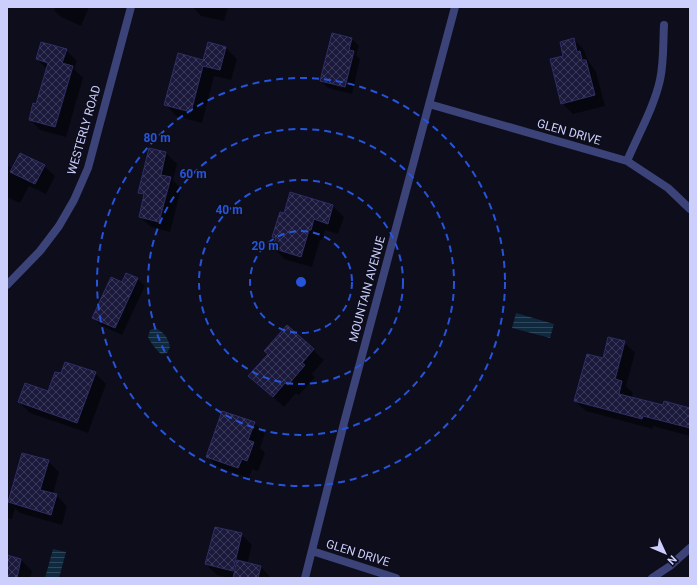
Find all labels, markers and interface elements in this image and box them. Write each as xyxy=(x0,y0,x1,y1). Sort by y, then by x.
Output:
street label: WESTERLY ROAD xyxy=(65,84,104,176)
street label: GLEN DRIVE xyxy=(535,116,603,148)
text: 80 m xyxy=(143,131,171,145)
text: 60 m xyxy=(179,167,207,181)
text: 40 m xyxy=(215,203,243,217)
street label: MOUNTAIN AVENUE xyxy=(346,234,388,344)
text: 20 m xyxy=(251,239,279,253)
centre of rings xyxy=(294,275,308,289)
north arrow xyxy=(645,533,685,573)
street label: GLEN DRIVE xyxy=(324,537,392,569)
text: N xyxy=(664,552,679,567)

